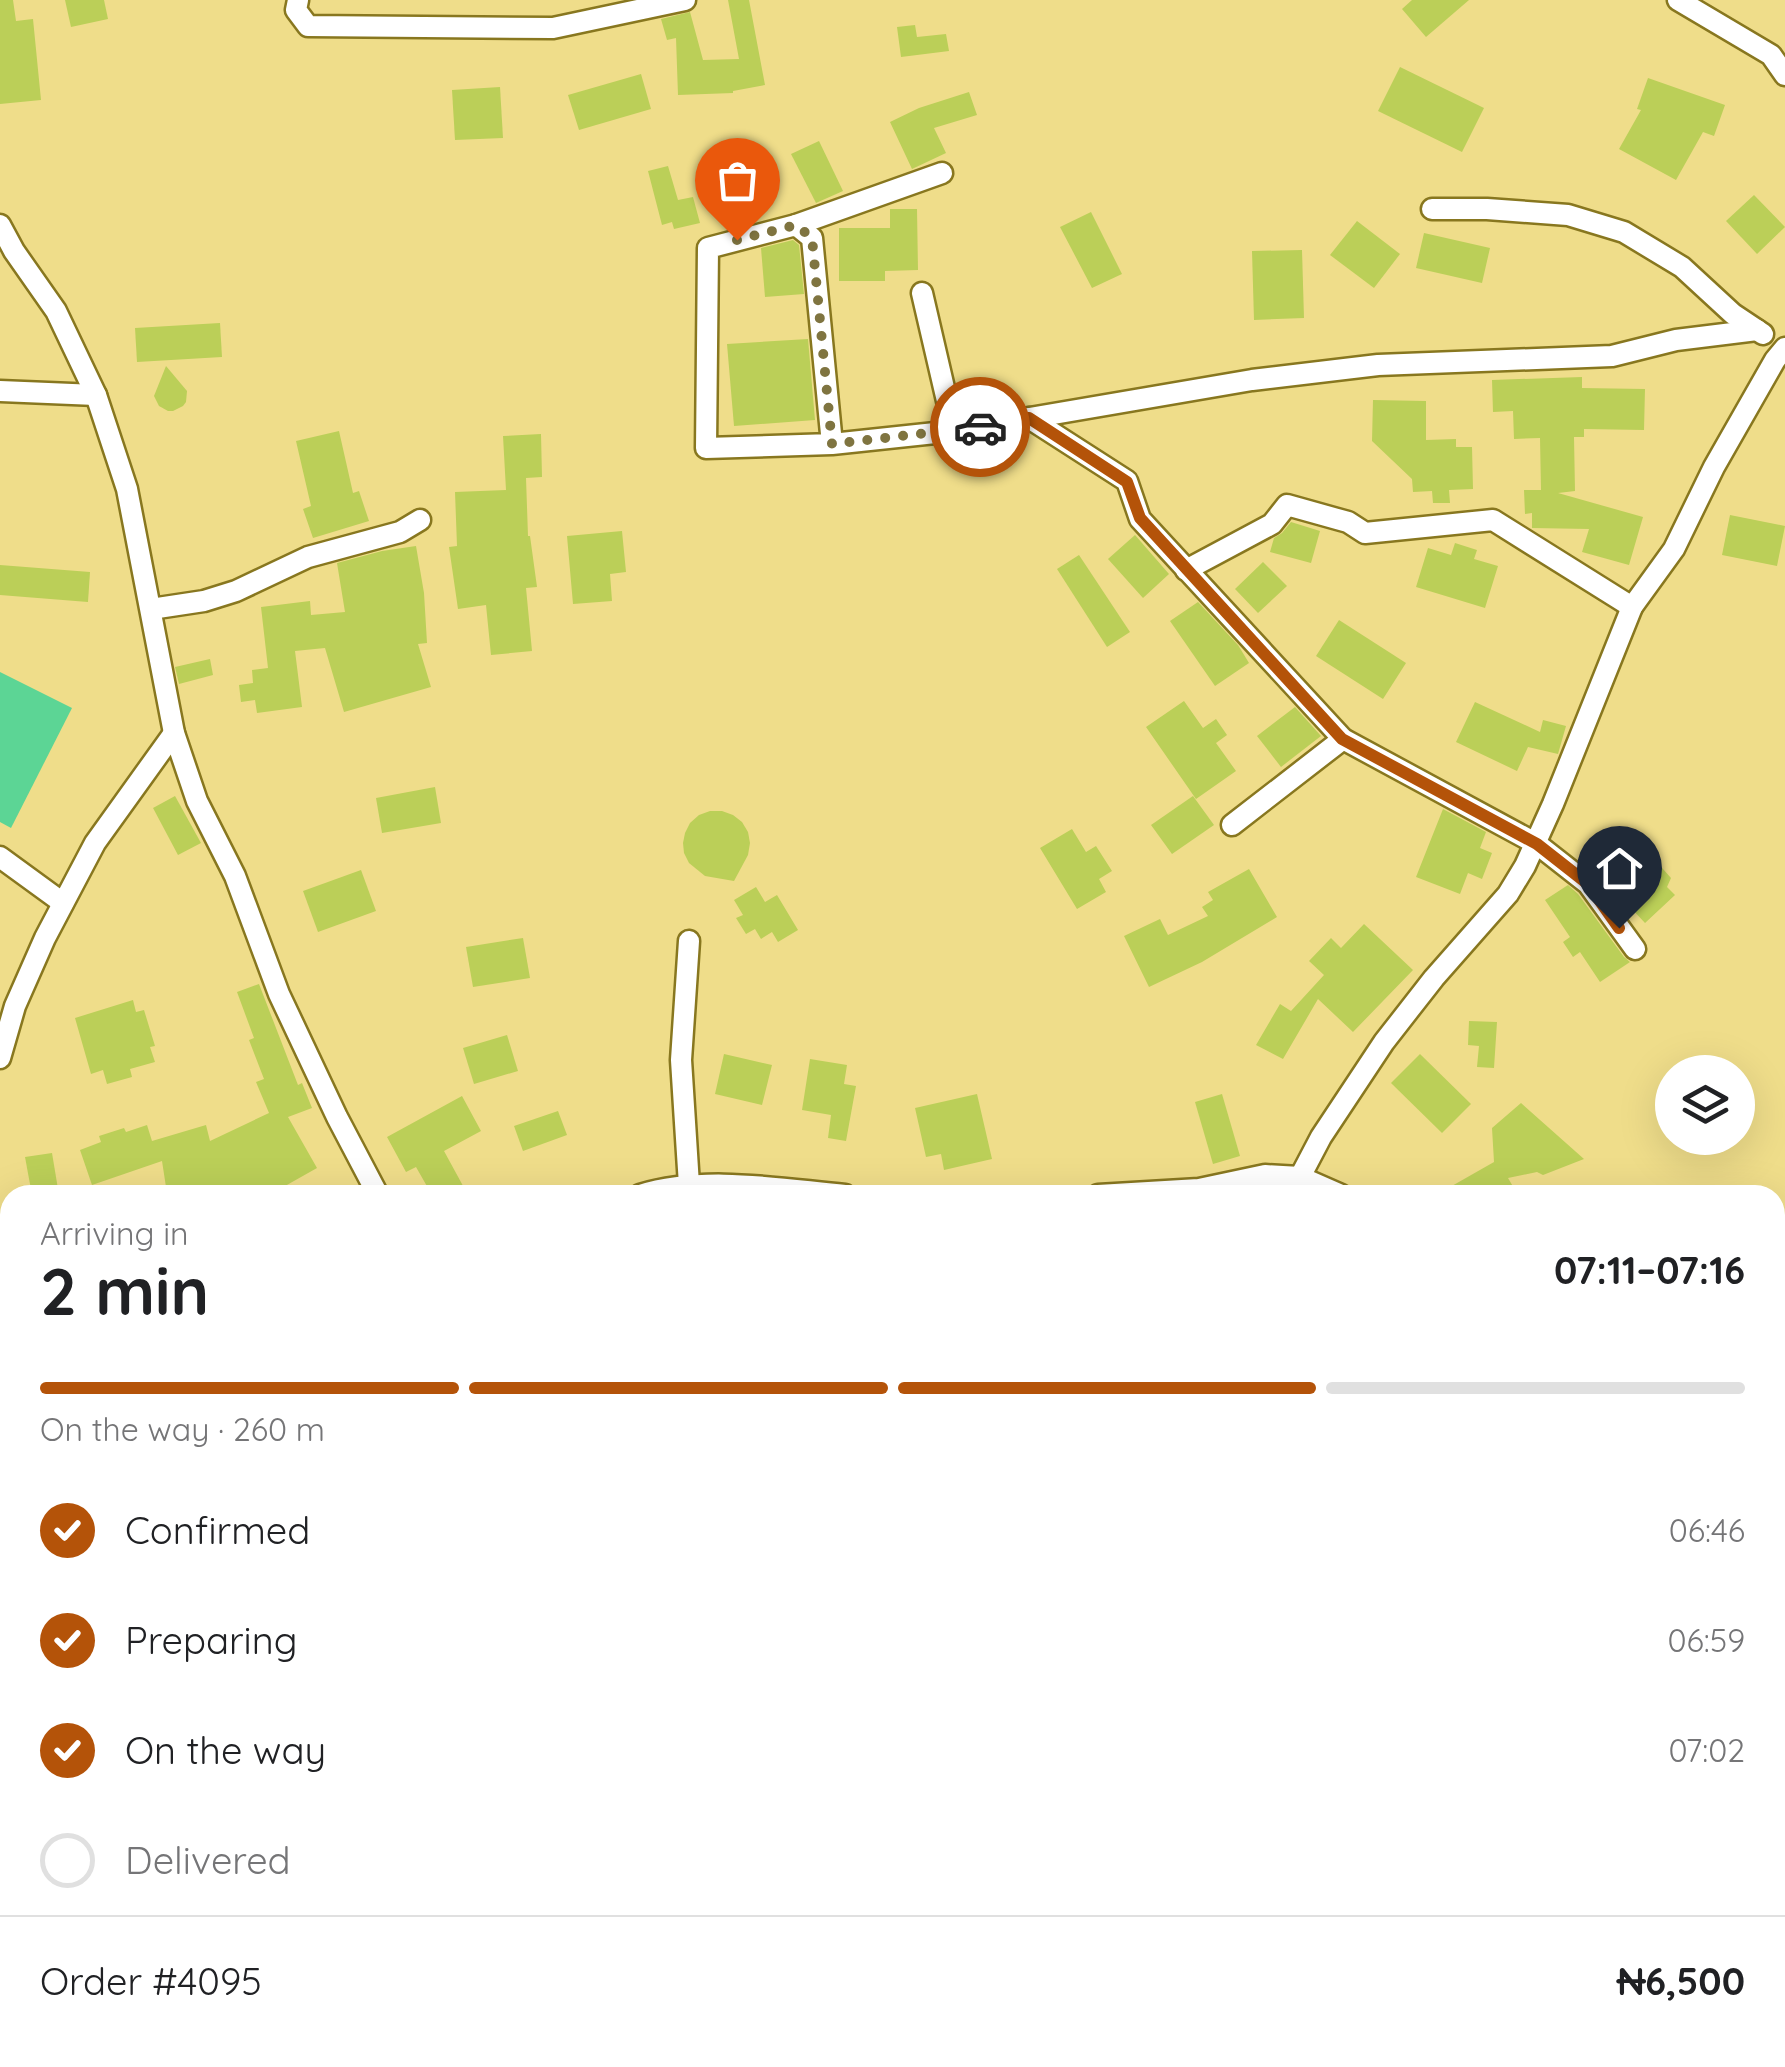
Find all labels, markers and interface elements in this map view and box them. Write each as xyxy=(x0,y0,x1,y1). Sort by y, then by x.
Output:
pin xyxy=(695,138,780,241)
icon: bag xyxy=(710,153,765,208)
courier xyxy=(930,377,1030,477)
icon: car xyxy=(953,400,1008,455)
pin xyxy=(1577,826,1662,929)
icon: home xyxy=(1592,841,1647,896)
map controls xyxy=(1655,1055,1755,1155)
button: layers xyxy=(1655,1055,1755,1155)
text: Arriving in xyxy=(40,1213,189,1253)
text: 07:11–07:16 xyxy=(1554,1246,1745,1294)
text: 2 min xyxy=(40,1250,209,1331)
text: On the way · 260 m xyxy=(40,1409,325,1449)
icon: check xyxy=(40,1503,95,1558)
text: Confirmed xyxy=(125,1506,310,1554)
text: 06:46 xyxy=(1669,1510,1745,1550)
icon: check xyxy=(40,1613,95,1668)
text: Preparing xyxy=(125,1616,297,1664)
text: 06:59 xyxy=(1667,1620,1745,1660)
icon: check xyxy=(40,1723,95,1778)
text: On the way xyxy=(125,1726,326,1774)
text: 07:02 xyxy=(1669,1730,1745,1770)
text: Delivered xyxy=(125,1836,291,1884)
text: Order #4095 xyxy=(40,1957,262,2005)
text: ₦6,500 xyxy=(1617,1957,1745,2005)

